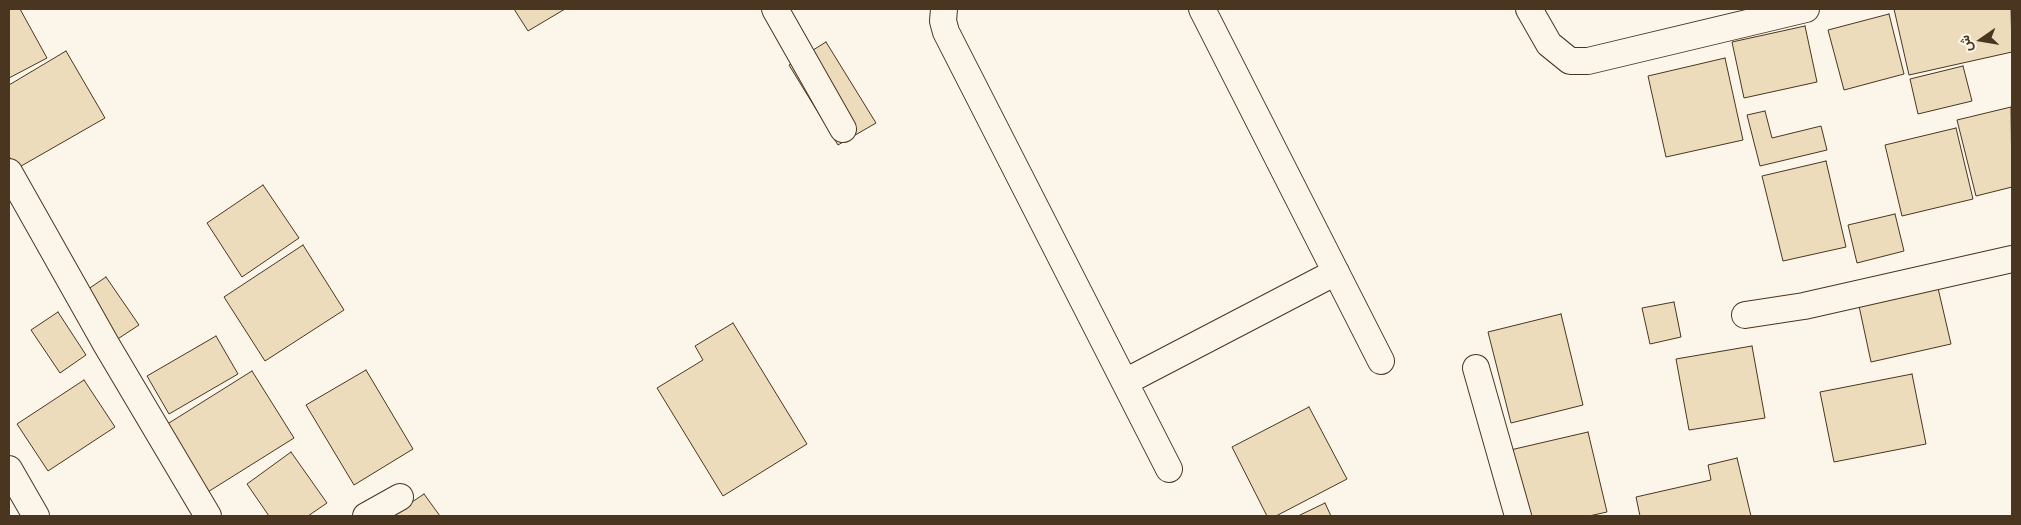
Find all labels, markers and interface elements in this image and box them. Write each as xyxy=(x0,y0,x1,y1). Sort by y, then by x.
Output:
north arrow xyxy=(1956,15,2006,65)
text: ش xyxy=(1956,33,1976,54)

